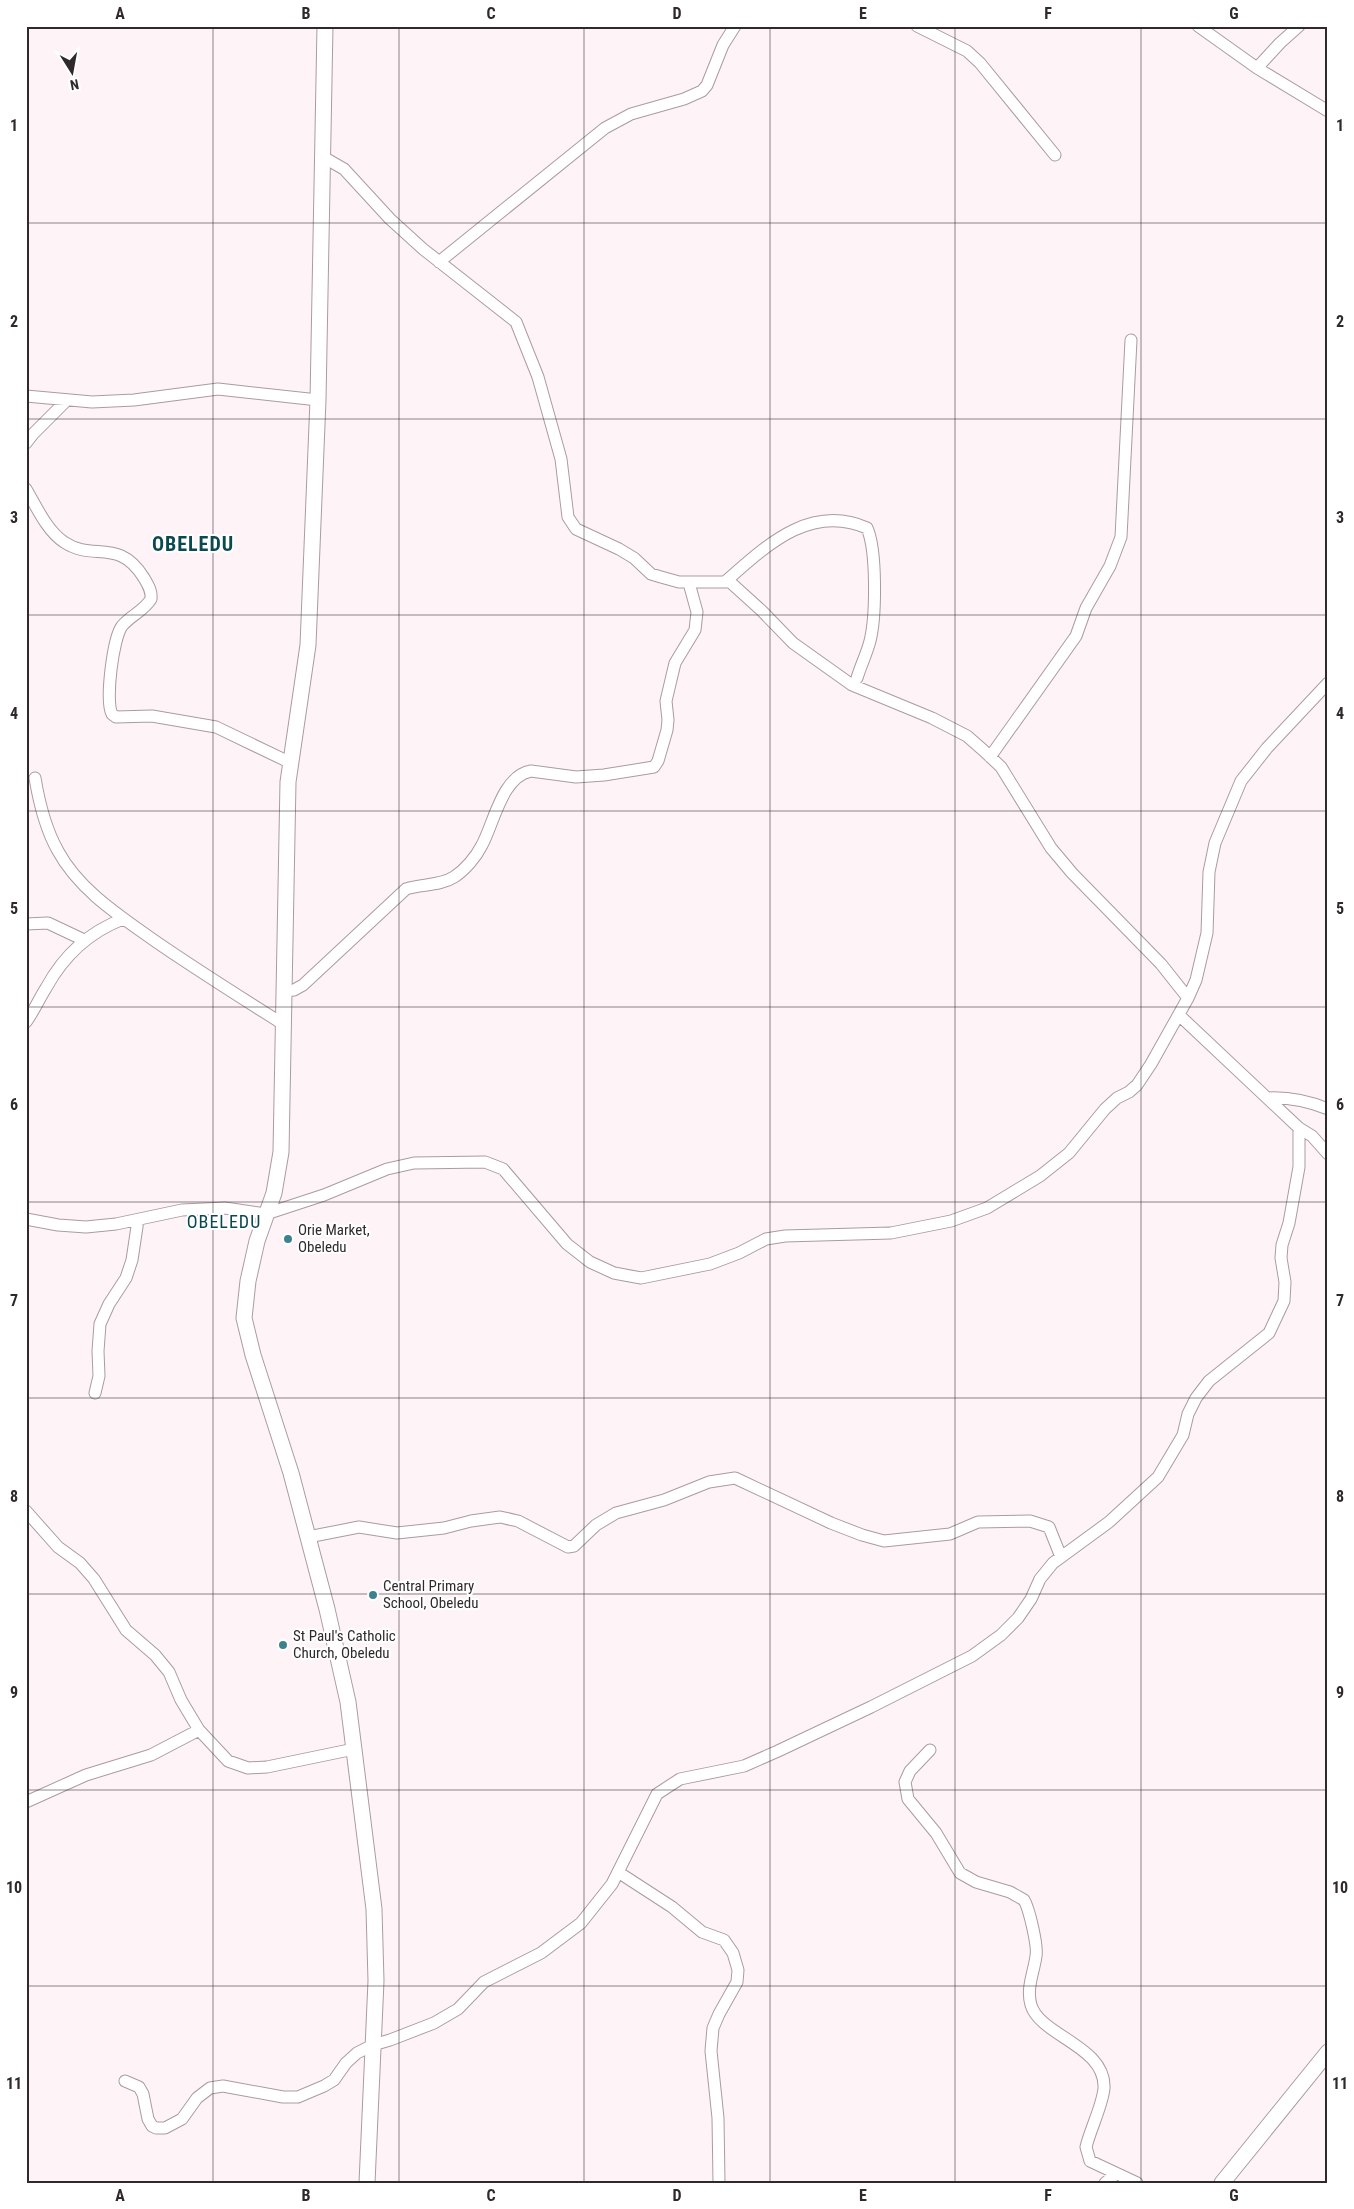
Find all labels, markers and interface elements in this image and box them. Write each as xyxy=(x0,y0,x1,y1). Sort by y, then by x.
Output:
text: A xyxy=(115,4,125,23)
text: B xyxy=(302,4,311,23)
text: C xyxy=(486,4,496,23)
text: D xyxy=(672,4,682,23)
text: E xyxy=(859,4,867,23)
text: F xyxy=(1044,4,1052,23)
text: G xyxy=(1229,4,1239,23)
north arrow xyxy=(48,48,98,98)
text: N xyxy=(69,76,80,93)
text: 1 xyxy=(10,116,18,135)
text: 1 xyxy=(1336,116,1344,135)
text: 2 xyxy=(10,312,18,331)
text: 2 xyxy=(1336,312,1344,331)
text: 3 xyxy=(10,508,18,527)
text: 3 xyxy=(1336,508,1344,527)
district label: OBELEDU xyxy=(152,532,234,556)
text: 4 xyxy=(10,704,18,723)
text: 4 xyxy=(1336,704,1344,723)
text: 5 xyxy=(10,899,18,918)
text: 5 xyxy=(1336,899,1344,918)
text: 6 xyxy=(10,1095,18,1114)
text: 6 xyxy=(1336,1095,1344,1114)
district label: OBELEDU xyxy=(187,1211,261,1232)
place label: Orie Market, Obeledu xyxy=(298,1221,370,1256)
marker: Orie Market, Obeledu xyxy=(282,1233,294,1245)
text: 7 xyxy=(10,1291,18,1310)
text: 7 xyxy=(1336,1291,1344,1310)
text: 8 xyxy=(10,1487,18,1506)
text: 8 xyxy=(1336,1487,1344,1506)
place label: Central Primary School, Obeledu xyxy=(383,1577,478,1612)
marker: Central Primary School, Obeledu xyxy=(367,1589,379,1601)
place label: St Paul's Catholic Church, Obeledu xyxy=(293,1627,396,1662)
marker: St Paul's Catholic Church, Obeledu xyxy=(277,1639,289,1651)
text: 9 xyxy=(10,1683,18,1702)
text: 9 xyxy=(1336,1683,1344,1702)
text: 10 xyxy=(6,1878,22,1897)
text: 10 xyxy=(1332,1878,1348,1897)
text: 11 xyxy=(6,2074,22,2093)
text: 11 xyxy=(1332,2074,1348,2093)
text: A xyxy=(115,2186,125,2205)
text: B xyxy=(302,2186,311,2205)
text: C xyxy=(486,2186,496,2205)
text: D xyxy=(672,2186,682,2205)
text: E xyxy=(859,2186,867,2205)
text: F xyxy=(1044,2186,1052,2205)
text: G xyxy=(1229,2186,1239,2205)

